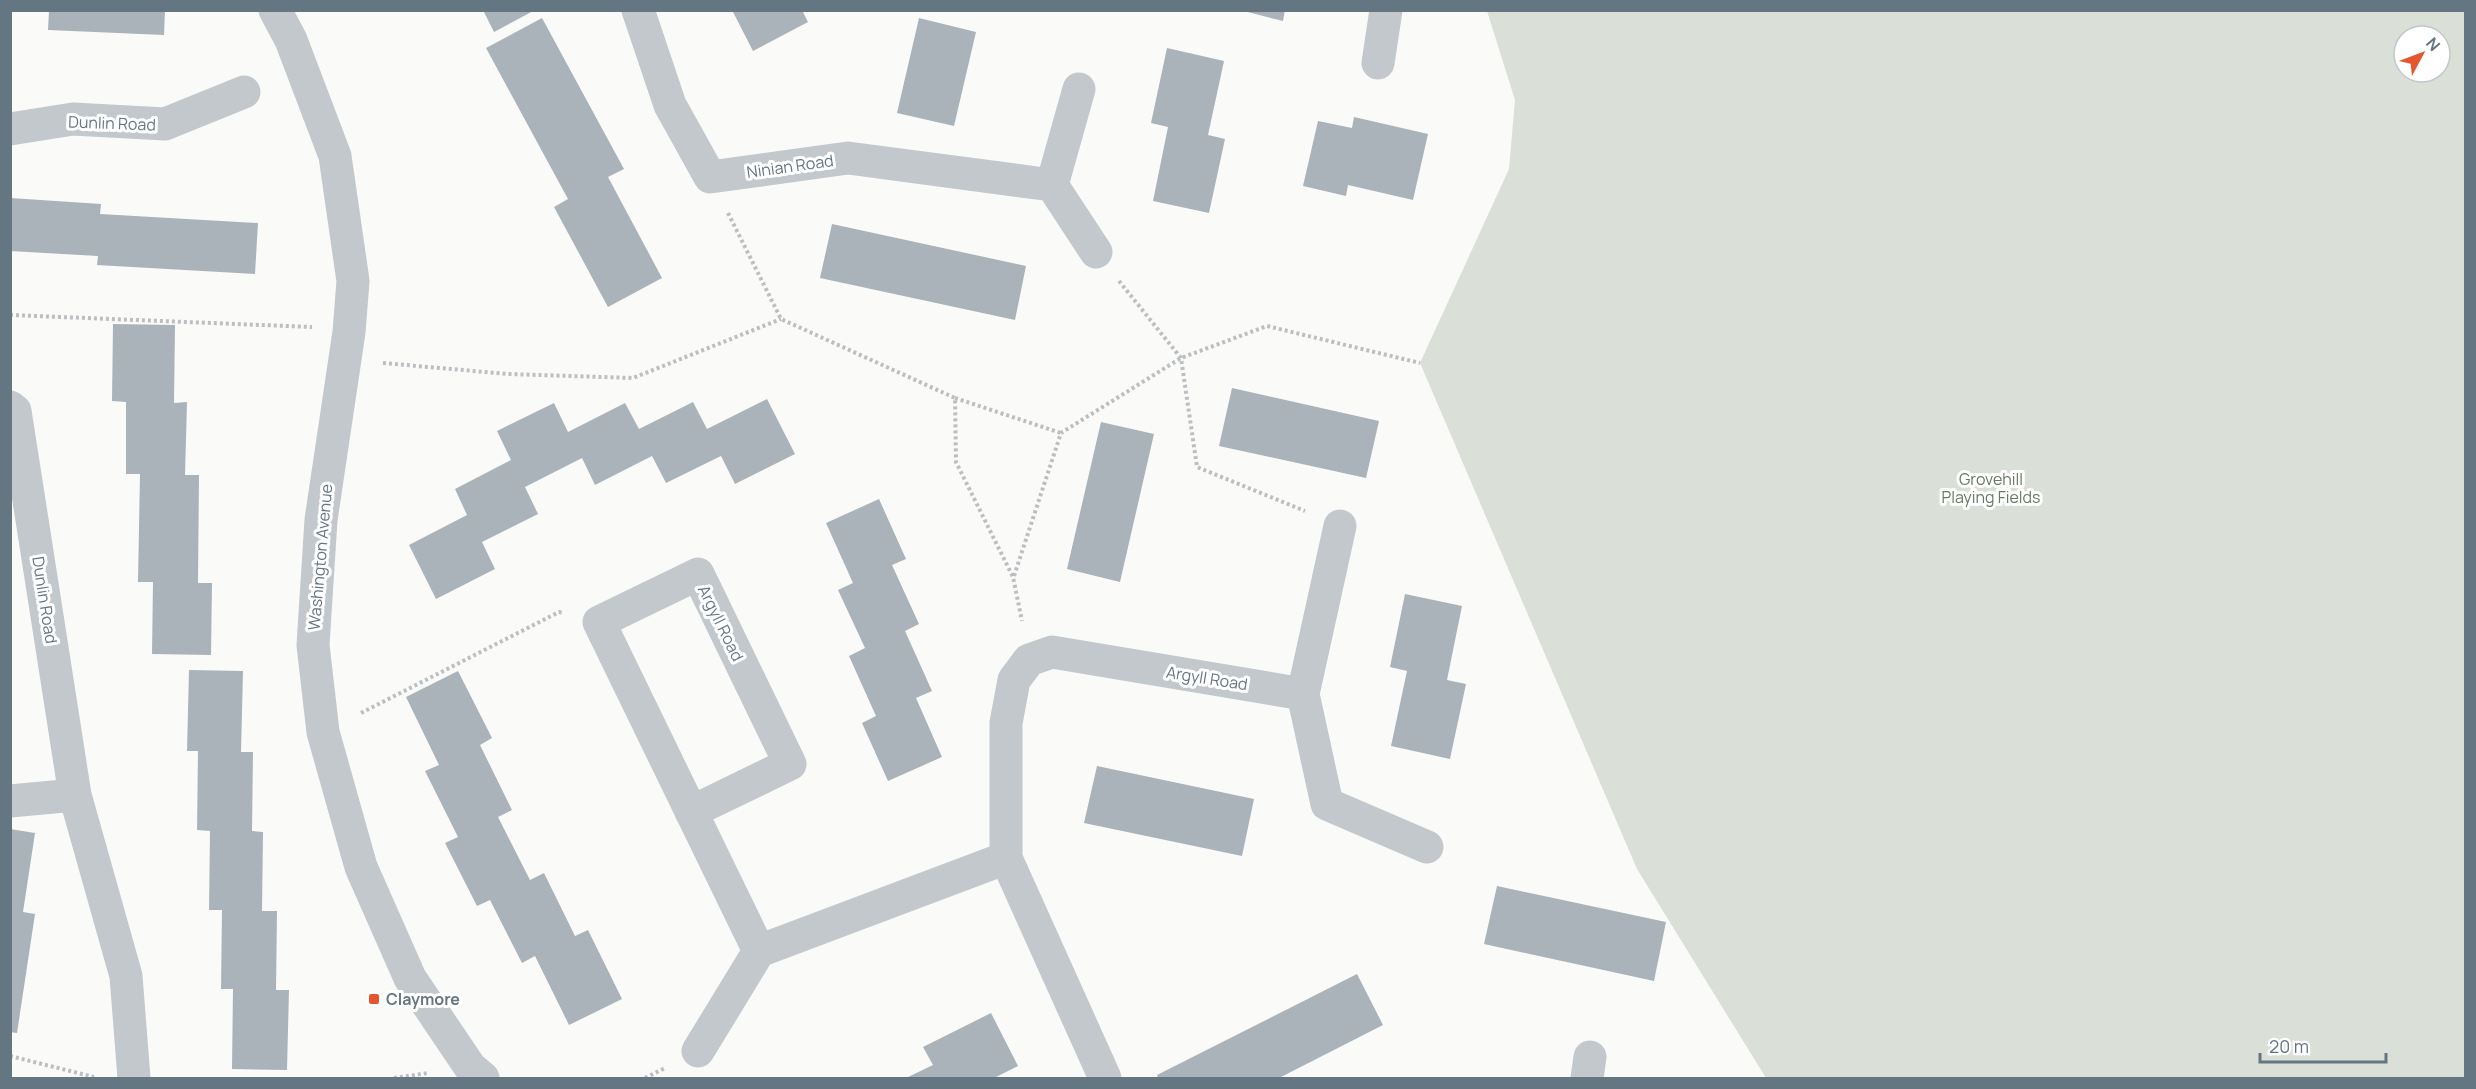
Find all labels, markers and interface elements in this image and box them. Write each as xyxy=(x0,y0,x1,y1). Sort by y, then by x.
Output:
north arrow xyxy=(2392,24,2452,84)
text: N xyxy=(2421,33,2445,56)
street label: Dunlin Road xyxy=(68,110,156,136)
street label: Ninian Road xyxy=(745,149,835,183)
park label: Grovehill Playing Fields xyxy=(1942,468,2040,508)
street label: Washington Avenue xyxy=(303,483,337,631)
street label: Dunlin Road xyxy=(27,555,63,645)
street label: Argyll Road xyxy=(693,581,749,665)
street label: Argyll Road xyxy=(1165,661,1249,695)
place label: Claymore xyxy=(386,988,460,1010)
marker: Claymore xyxy=(367,992,381,1006)
scale bar xyxy=(2260,1026,2386,1064)
text: 20 m xyxy=(2269,1034,2309,1058)

